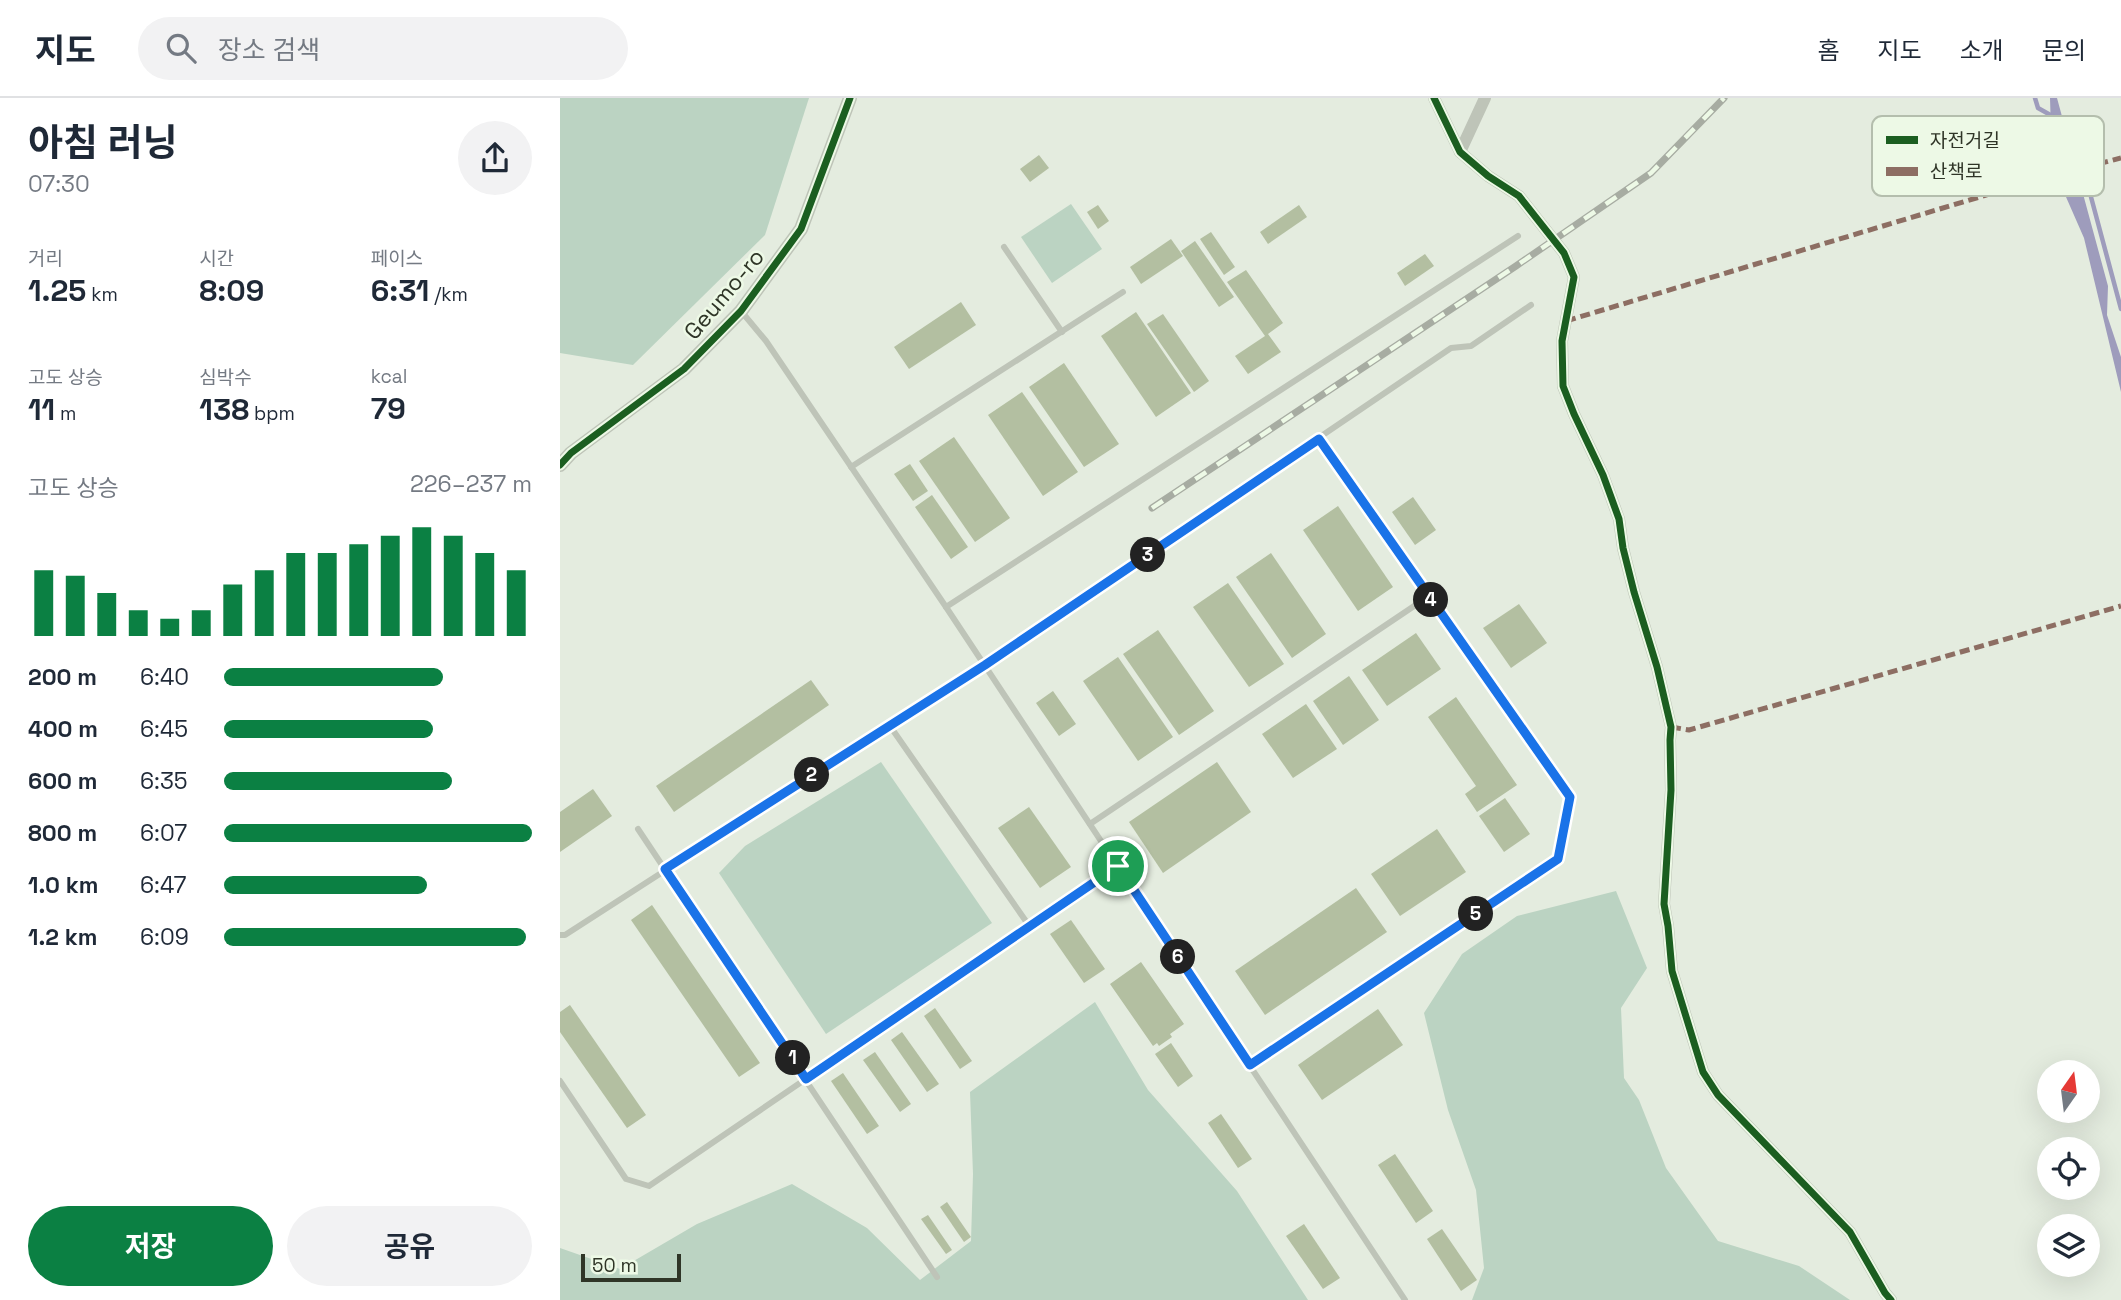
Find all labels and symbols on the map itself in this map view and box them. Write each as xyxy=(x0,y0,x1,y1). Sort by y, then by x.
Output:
legend xyxy=(1872,116,2104,196)
text: 자전거길 xyxy=(1930,128,2000,153)
text: 산책로 xyxy=(1930,159,1982,184)
street label: Geumo-ro xyxy=(677,242,771,346)
pin: 3 xyxy=(1130,538,1166,573)
pin: 4 xyxy=(1414,582,1448,618)
pin: 2 xyxy=(794,758,830,792)
pin xyxy=(1088,836,1148,896)
pin: 5 xyxy=(1458,896,1494,932)
pin: 6 xyxy=(1160,940,1196,974)
pin: 1 xyxy=(776,1040,810,1076)
north arrow xyxy=(2037,1060,2100,1124)
scale bar xyxy=(581,1251,681,1283)

